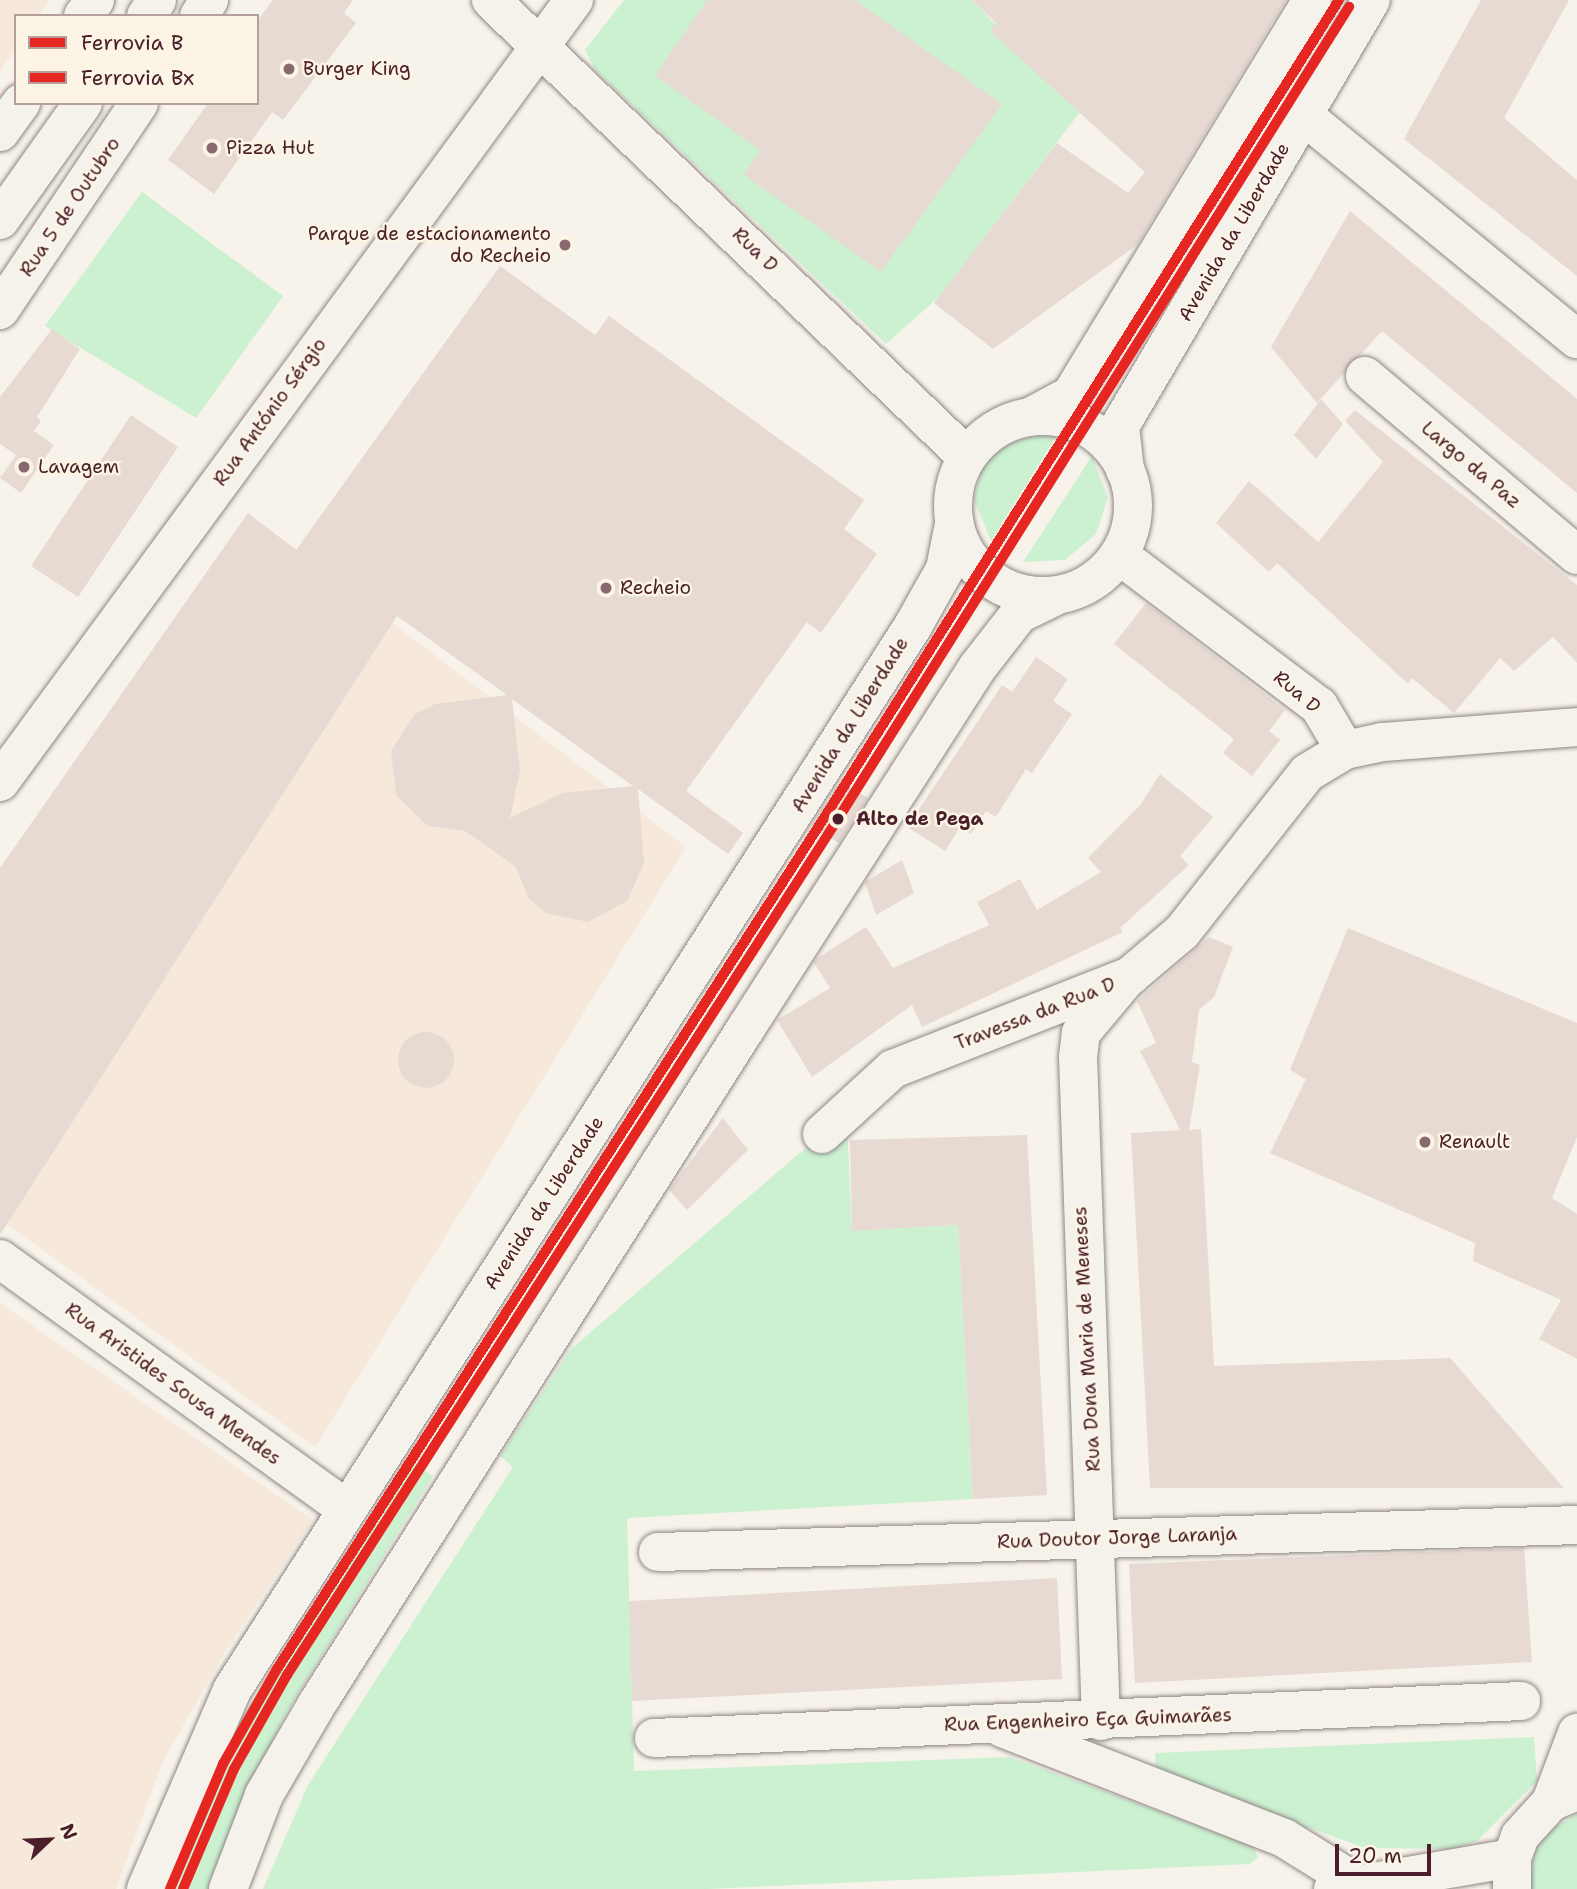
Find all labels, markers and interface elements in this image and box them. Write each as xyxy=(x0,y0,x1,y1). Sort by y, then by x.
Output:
legend xyxy=(14,14,259,105)
text: Ferrovia B xyxy=(81,29,183,57)
place label: Burger King xyxy=(303,58,411,80)
marker: Burger King xyxy=(281,61,297,77)
text: Ferrovia Bx xyxy=(81,64,194,92)
street label: Rua 5 de Outubro xyxy=(15,133,125,281)
place label: Pizza Hut xyxy=(226,137,315,159)
street label: Avenida da Liberdade xyxy=(1174,139,1294,325)
marker: Pizza Hut xyxy=(204,140,220,156)
place label: Parque de estacionamento do Recheio xyxy=(308,223,551,267)
street label: Rua D xyxy=(728,223,782,277)
marker: Parque de estacionamento do Recheio xyxy=(557,237,573,253)
street label: Rua António Sérgio xyxy=(209,334,331,490)
street label: Largo da Paz xyxy=(1417,417,1525,513)
place label: Lavagem xyxy=(38,456,119,478)
marker: Lavagem xyxy=(16,459,32,475)
place label: Recheio xyxy=(620,577,691,599)
marker: Recheio xyxy=(598,580,614,596)
street label: Avenida da Liberdade xyxy=(787,633,913,817)
street label: Rua D xyxy=(1269,666,1325,718)
marker: Alto de Pega xyxy=(827,808,849,830)
place label: Alto de Pega xyxy=(856,808,984,830)
street label: Travessa da Rua D xyxy=(951,973,1119,1055)
street label: Avenida da Liberdade xyxy=(479,1112,609,1294)
place label: Renault xyxy=(1439,1131,1510,1153)
marker: Renault xyxy=(1417,1134,1433,1150)
street label: Rua Dona Maria de Meneses xyxy=(1069,1206,1105,1472)
street label: Rua Aristides Sousa Mendes xyxy=(61,1298,285,1470)
street label: Rua Doutor Jorge Laranja xyxy=(997,1522,1237,1554)
street label: Rua Engenheiro Eça Guimarães xyxy=(944,1704,1232,1736)
north arrow xyxy=(14,1805,84,1875)
text: N xyxy=(54,1820,83,1843)
scale bar xyxy=(1339,1829,1435,1873)
text: 20 m xyxy=(1348,1842,1402,1870)

